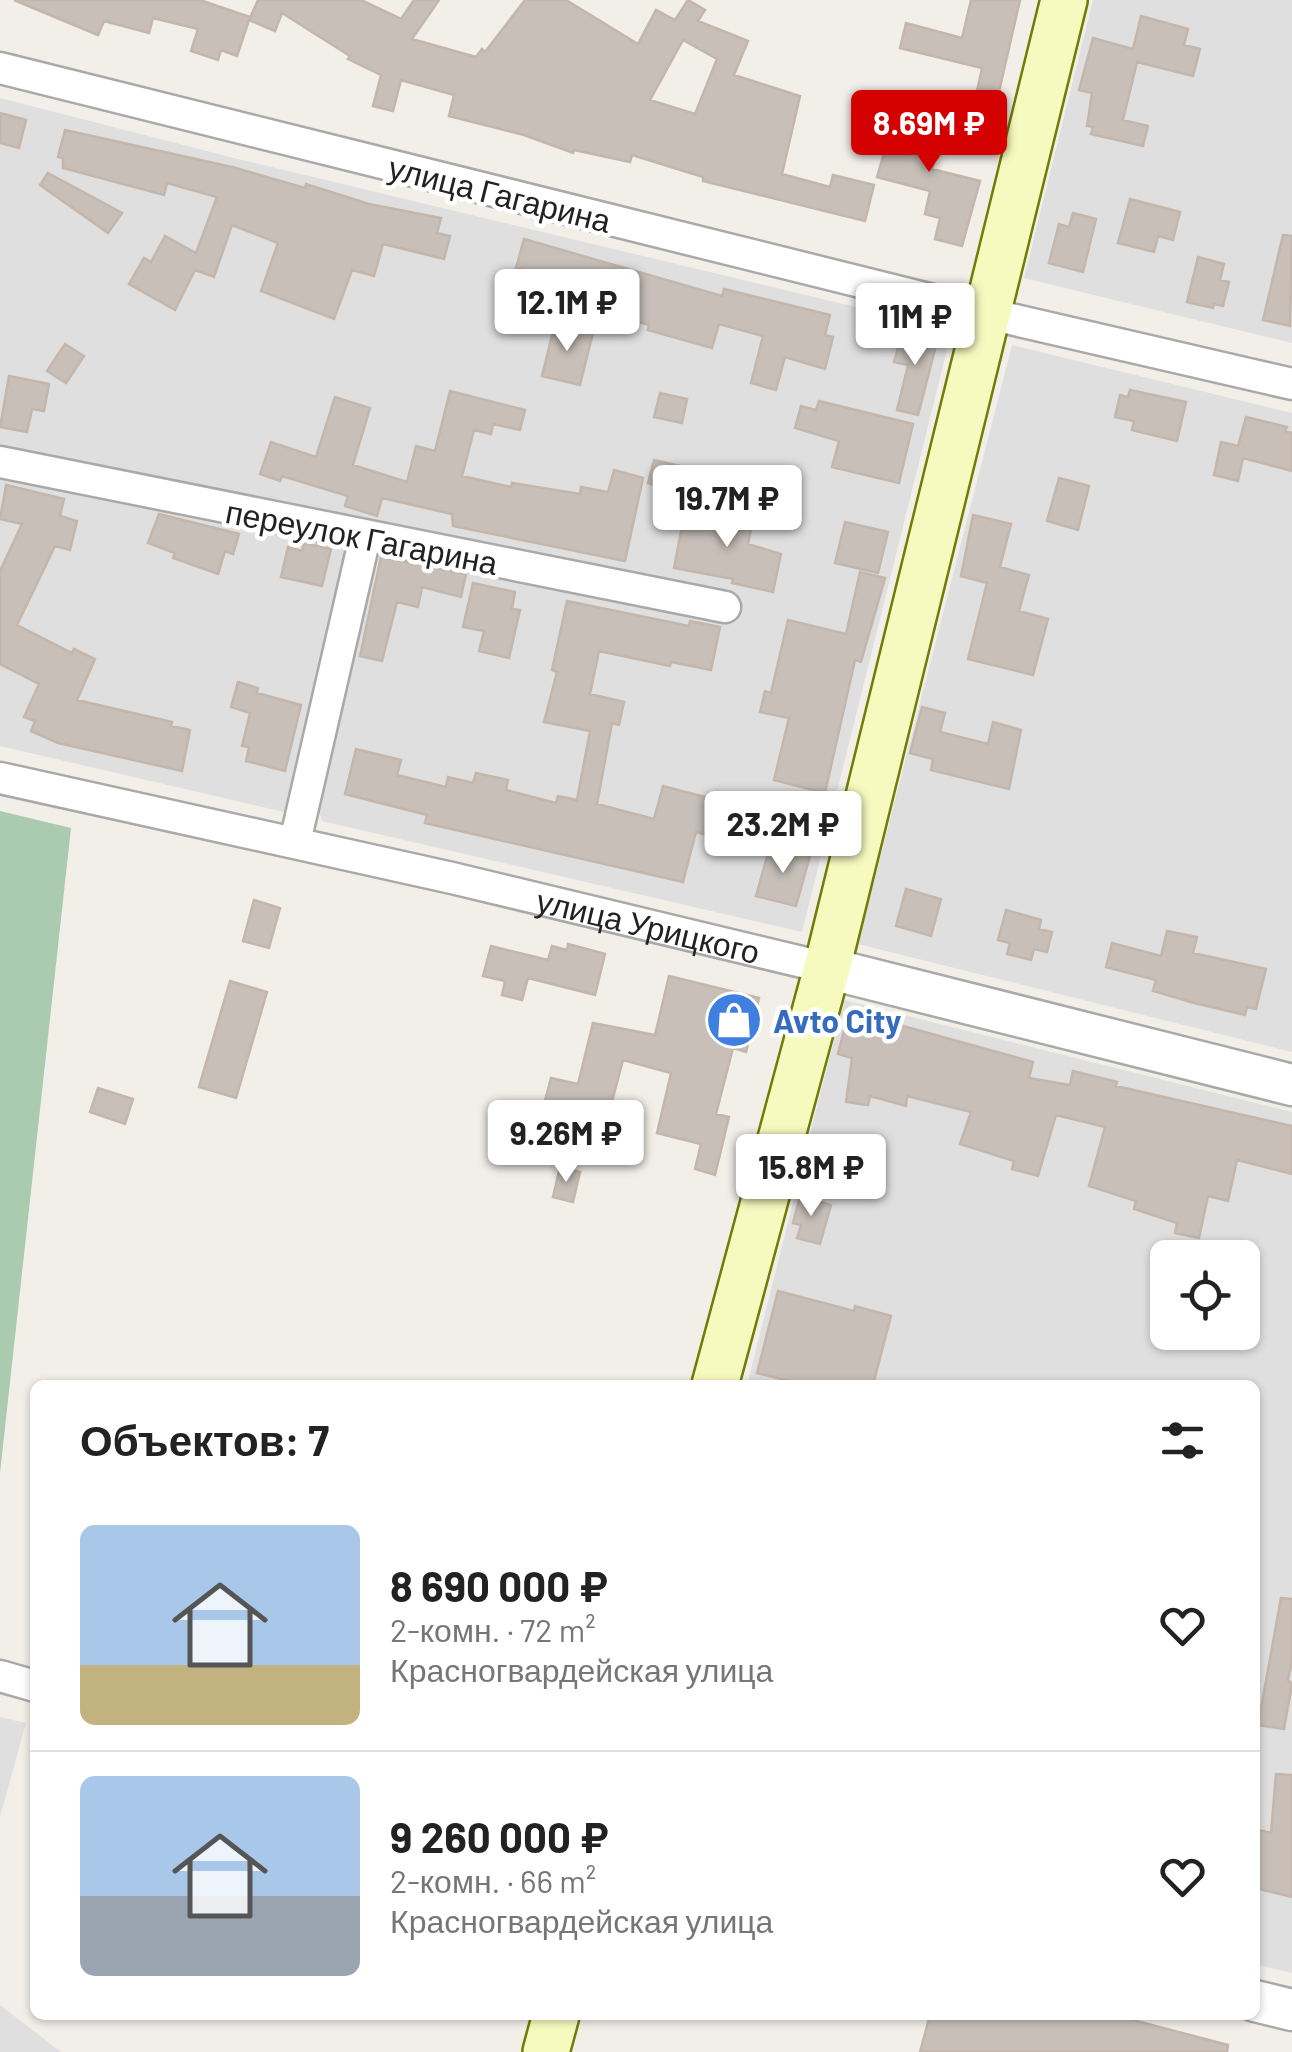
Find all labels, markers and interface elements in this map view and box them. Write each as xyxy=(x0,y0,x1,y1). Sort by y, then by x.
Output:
pin: 8.69M ₽ xyxy=(837,90,1021,175)
text: 8.69M ₽ xyxy=(873,103,985,141)
street label: улица Гагарина xyxy=(385,147,615,240)
pin: 12.1M ₽ xyxy=(475,269,659,354)
text: 12.1M ₽ xyxy=(517,282,617,320)
pin: 11M ₽ xyxy=(845,283,985,368)
text: 11M ₽ xyxy=(878,296,952,334)
pin: 19.7M ₽ xyxy=(635,465,819,550)
text: 19.7M ₽ xyxy=(675,478,779,516)
street label: переулок Гагарина xyxy=(223,491,501,582)
pin: 23.2M ₽ xyxy=(691,791,875,876)
text: 23.2M ₽ xyxy=(726,804,840,842)
street label: улица Урицкого xyxy=(533,880,764,970)
shop icon: Avto City xyxy=(704,990,764,1050)
place label: Avto City xyxy=(773,1001,901,1039)
pin: 9.26M ₽ xyxy=(474,1100,658,1185)
text: 9.26M ₽ xyxy=(510,1113,622,1151)
pin: 15.8M ₽ xyxy=(719,1134,903,1219)
text: 15.8M ₽ xyxy=(758,1147,864,1185)
map controls xyxy=(1150,1240,1260,1350)
button: locate xyxy=(1150,1240,1260,1350)
icon: filters xyxy=(1155,1413,1210,1468)
text: Объектов: 7 xyxy=(80,1414,329,1464)
text: 8 690 000 ₽ xyxy=(390,1560,608,1610)
icon: home xyxy=(160,1565,280,1685)
icon: heart xyxy=(1155,1598,1210,1653)
text: 2-комн. · 72 m² xyxy=(390,1610,596,1648)
text: Красногвардейская улица xyxy=(390,1650,773,1688)
text: 9 260 000 ₽ xyxy=(390,1811,609,1861)
icon: home xyxy=(160,1816,280,1936)
icon: heart xyxy=(1155,1849,1210,1904)
text: 2-комн. · 66 m² xyxy=(390,1861,596,1899)
text: Красногвардейская улица xyxy=(390,1901,773,1939)

